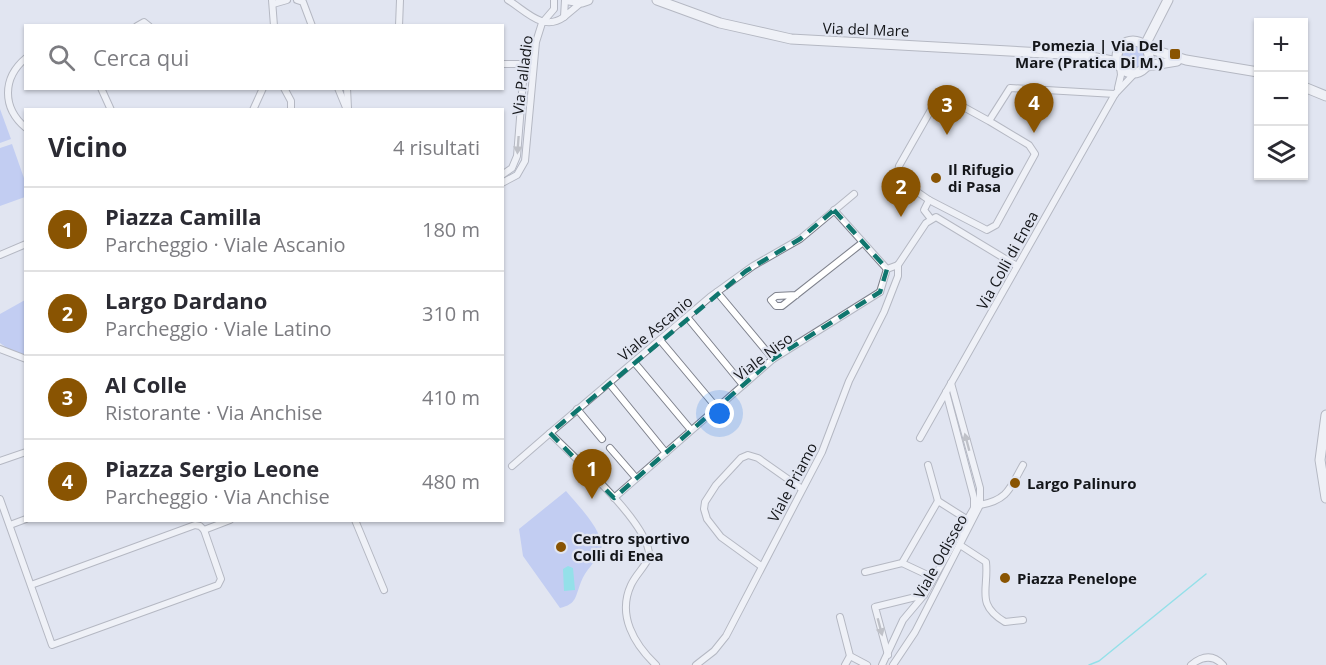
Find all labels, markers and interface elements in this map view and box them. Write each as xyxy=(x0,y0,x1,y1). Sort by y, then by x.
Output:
street label: Via del Mare xyxy=(822,17,910,41)
map controls xyxy=(1254,18,1308,180)
button: + xyxy=(1254,18,1308,72)
search box xyxy=(24,24,504,90)
street label: Via Palladio xyxy=(507,34,537,116)
place label: Pomezia | Via Del Mare (Pratica Di M.) xyxy=(1015,35,1163,72)
icon: search xyxy=(45,41,78,74)
text: Cerca qui xyxy=(93,42,189,72)
marker: Pomezia | Via Del Mare (Pratica Di M.) xyxy=(1168,47,1182,61)
button: − xyxy=(1254,72,1308,126)
pin: 4 xyxy=(1014,84,1054,133)
pin: 3 xyxy=(928,86,966,135)
button: layers xyxy=(1254,126,1308,180)
text: Vicino xyxy=(48,129,127,165)
text: 4 risultati xyxy=(393,134,480,161)
one-way arrow xyxy=(513,135,523,154)
place label: Il Rifugio di Pasa xyxy=(948,159,1014,196)
pin: 2 xyxy=(882,168,920,217)
marker: Il Rifugio di Pasa xyxy=(929,171,943,185)
text: Piazza Camilla xyxy=(105,201,262,231)
street label: Via Colli di Enea xyxy=(972,207,1042,313)
text: 1 xyxy=(62,216,73,243)
text: 180 m xyxy=(422,216,480,243)
text: Parcheggio · Viale Ascanio xyxy=(105,231,346,258)
text: Largo Dardano xyxy=(105,285,267,315)
street label: Viale Ascanio xyxy=(614,291,696,365)
text: 2 xyxy=(62,300,73,327)
text: 310 m xyxy=(422,300,480,327)
text: Parcheggio · Viale Latino xyxy=(105,315,331,342)
street label: Viale Niso xyxy=(730,327,796,385)
text: Al Colle xyxy=(105,369,187,399)
text: 3 xyxy=(62,384,73,411)
text: 410 m xyxy=(422,384,480,411)
text: Ristorante · Via Anchise xyxy=(105,399,323,426)
your location xyxy=(705,399,734,428)
one-way arrow xyxy=(962,433,972,451)
street label: Viale Priamo xyxy=(763,439,821,525)
pin: 1 xyxy=(572,450,612,499)
text: Piazza Sergio Leone xyxy=(105,453,319,483)
text: 4 xyxy=(62,468,73,495)
text: 480 m xyxy=(422,468,480,495)
place label: Largo Palinuro xyxy=(1027,473,1136,493)
marker: Largo Palinuro xyxy=(1008,476,1022,490)
text: Parcheggio · Via Anchise xyxy=(105,483,330,510)
street label: Viale Odisseo xyxy=(909,510,971,602)
place label: Centro sportivo Colli di Enea xyxy=(573,528,690,565)
marker: Centro sportivo Colli di Enea xyxy=(554,540,568,554)
place label: Piazza Penelope xyxy=(1017,568,1137,588)
marker: Piazza Penelope xyxy=(998,571,1012,585)
one-way arrow xyxy=(876,618,886,636)

